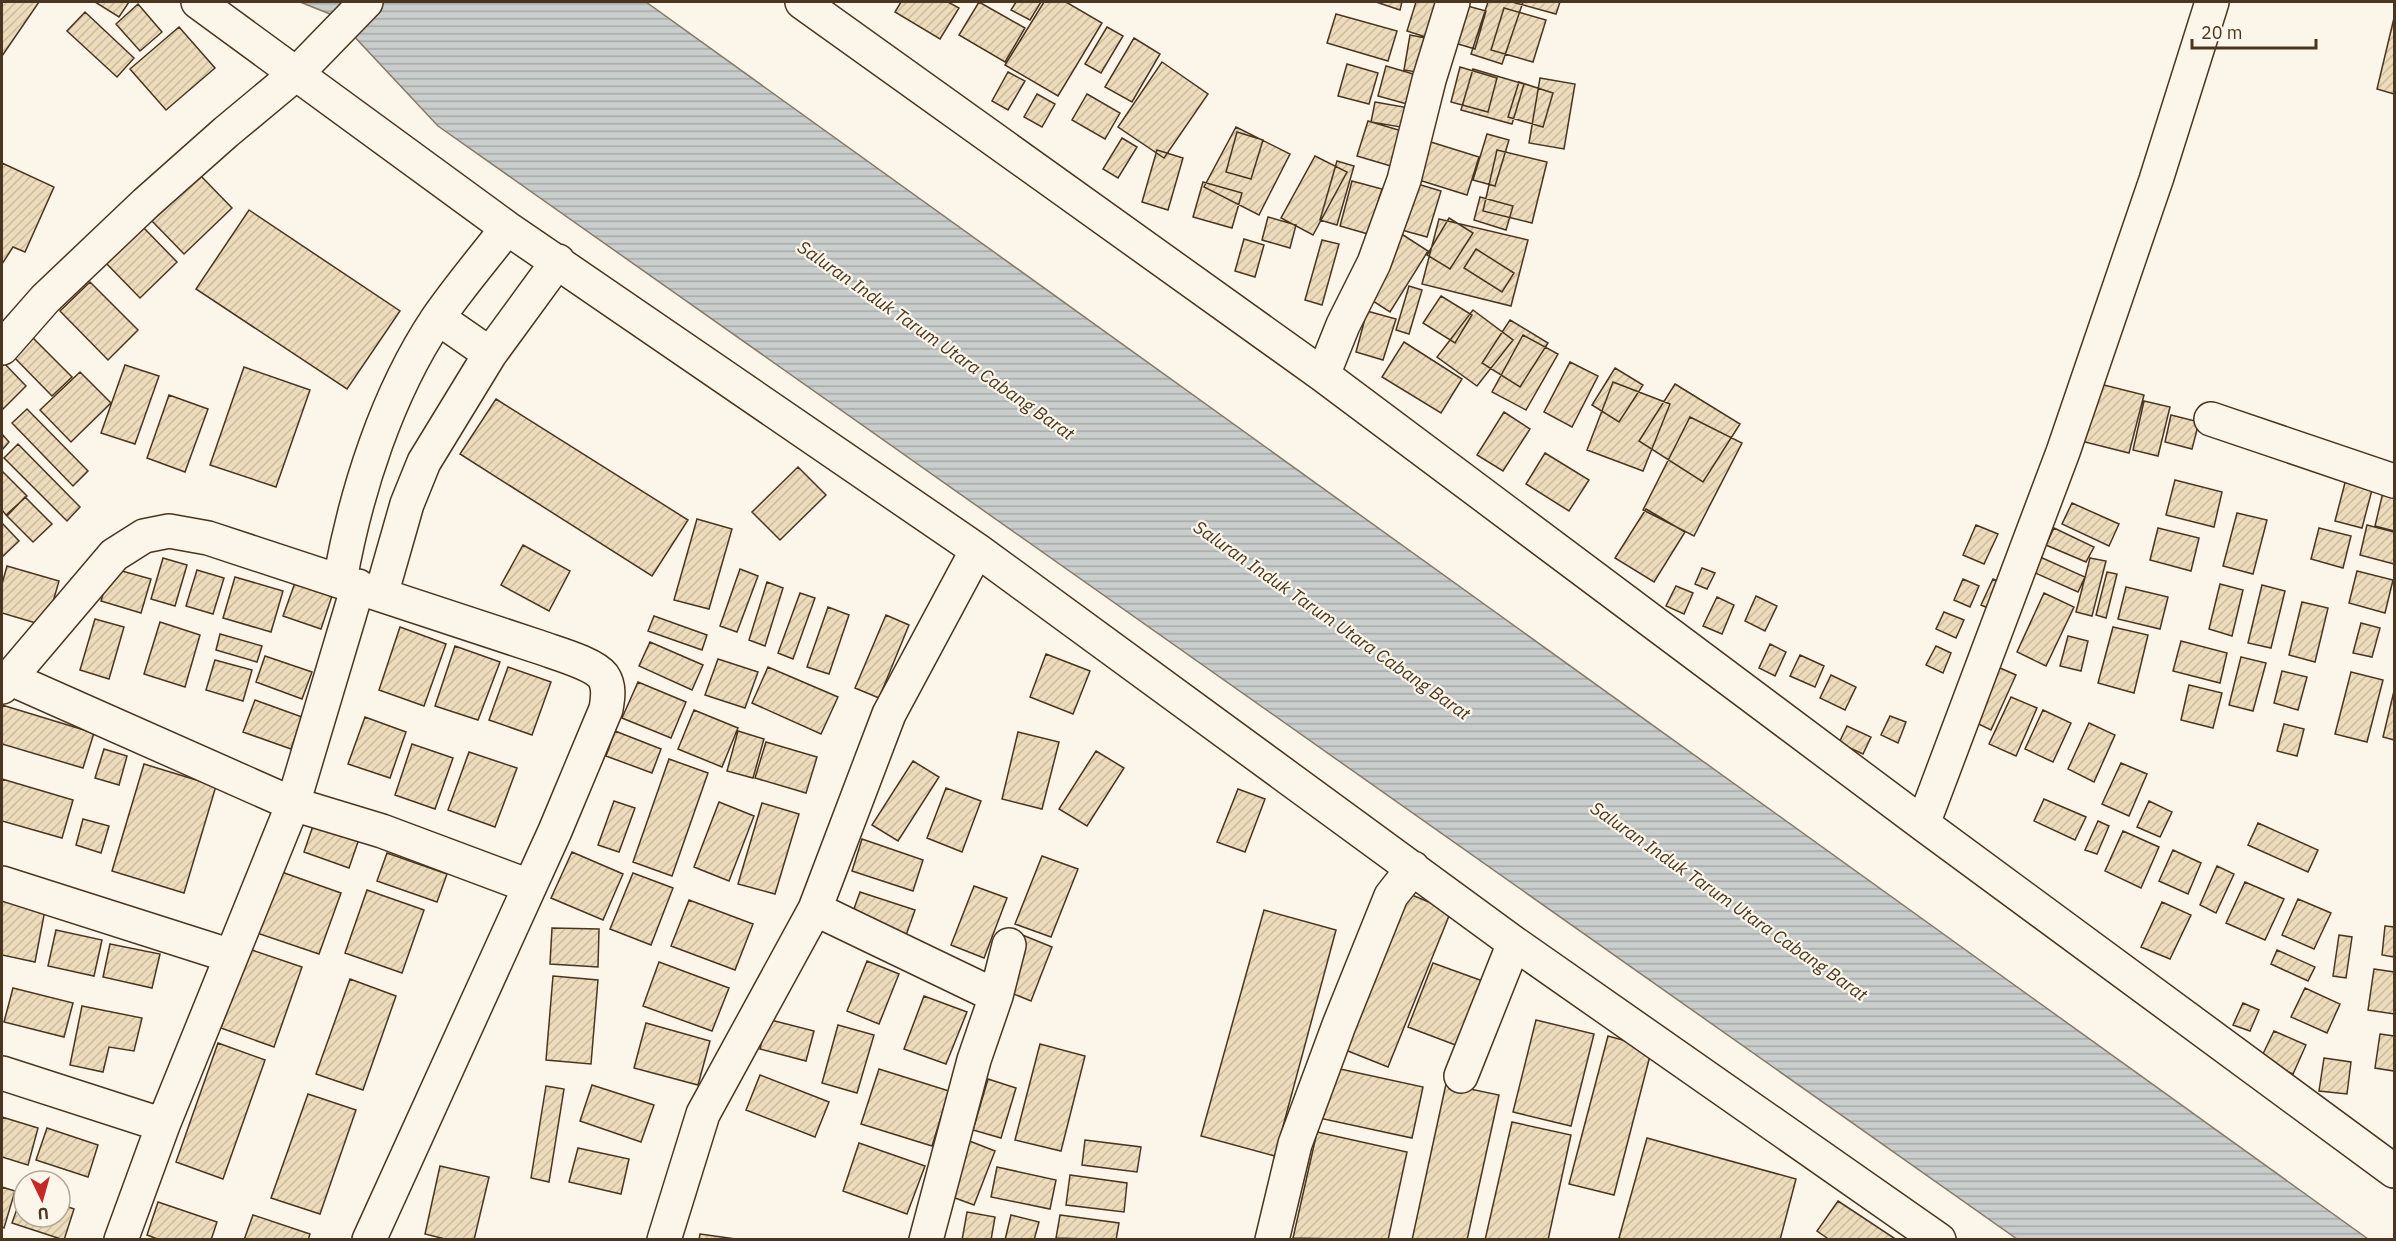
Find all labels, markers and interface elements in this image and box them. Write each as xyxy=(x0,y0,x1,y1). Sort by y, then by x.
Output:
scale bar xyxy=(2192,12,2316,50)
text: 20 m xyxy=(2201,21,2243,44)
water label: Saluran Induk Tarum Utara Cabang Barat xyxy=(793,235,1080,446)
water label: Saluran Induk Tarum Utara Cabang Barat xyxy=(1189,515,1476,726)
water label: Saluran Induk Tarum Utara Cabang Barat xyxy=(1586,796,1873,1007)
north arrow xyxy=(12,1169,72,1229)
text: U xyxy=(37,1203,50,1224)

